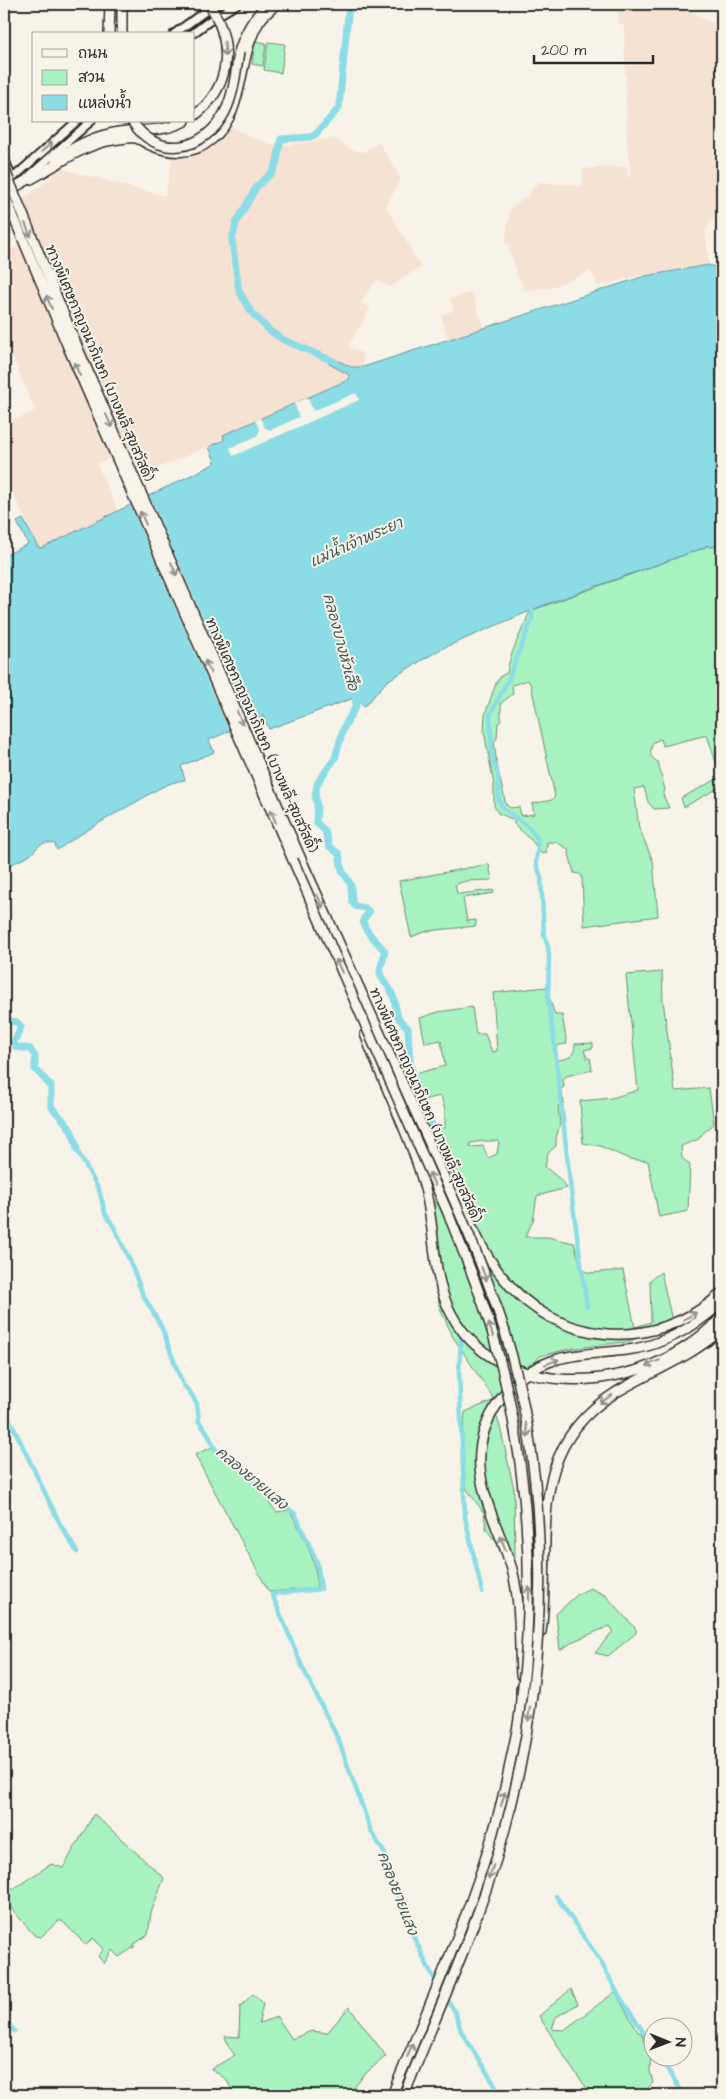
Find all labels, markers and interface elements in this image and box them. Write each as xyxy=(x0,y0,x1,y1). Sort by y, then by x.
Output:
legend xyxy=(32,32,195,122)
scale bar xyxy=(534,32,652,64)
one-way arrow xyxy=(221,40,230,56)
text: 200 m xyxy=(541,40,587,61)
text: ถนน xyxy=(78,43,107,64)
text: สวน xyxy=(78,67,105,88)
text: แหล่งน้ำ xyxy=(78,89,132,114)
one-way arrow xyxy=(41,141,54,153)
one-way arrow xyxy=(24,222,33,237)
street label: ทางพิเศษกาญจนาภิเษก (บางพลี-สุขสวัสดิ์) xyxy=(40,241,160,485)
one-way arrow xyxy=(43,295,52,310)
one-way arrow xyxy=(72,362,82,377)
one-way arrow xyxy=(105,413,115,428)
water label: แม่น้ำเจ้าพระยา xyxy=(305,508,407,572)
one-way arrow xyxy=(137,511,147,526)
one-way arrow xyxy=(170,561,180,576)
water label: คลองบางหัวเสือ xyxy=(317,591,364,694)
street label: ทางพิเศษกาญจนาภิเษก (บางพลี-สุขสวัสดิ์) xyxy=(200,614,324,856)
one-way arrow xyxy=(202,660,212,675)
one-way arrow xyxy=(235,710,245,725)
one-way arrow xyxy=(268,809,278,824)
one-way arrow xyxy=(316,893,326,908)
one-way arrow xyxy=(333,959,343,974)
street label: ทางพิเศษกาญจนาภิเษก (บางพลี-สุขสวัสดิ์) xyxy=(364,984,488,1226)
one-way arrow xyxy=(427,1172,437,1187)
one-way arrow xyxy=(480,1265,489,1281)
one-way arrow xyxy=(683,1311,697,1321)
one-way arrow xyxy=(486,1322,496,1338)
one-way arrow xyxy=(543,1357,559,1366)
one-way arrow xyxy=(646,1359,661,1368)
one-way arrow xyxy=(599,1394,613,1404)
one-way arrow xyxy=(522,1422,532,1438)
water label: คลองยายแสง xyxy=(211,1442,293,1516)
one-way arrow xyxy=(498,1536,507,1551)
one-way arrow xyxy=(524,1586,534,1602)
one-way arrow xyxy=(524,1706,534,1722)
one-way arrow xyxy=(498,1792,508,1808)
water label: คลองยายแสง xyxy=(372,1848,424,1939)
one-way arrow xyxy=(486,1864,496,1880)
north arrow xyxy=(644,2016,694,2066)
text: N xyxy=(670,2038,690,2047)
one-way arrow xyxy=(406,2043,416,2058)

